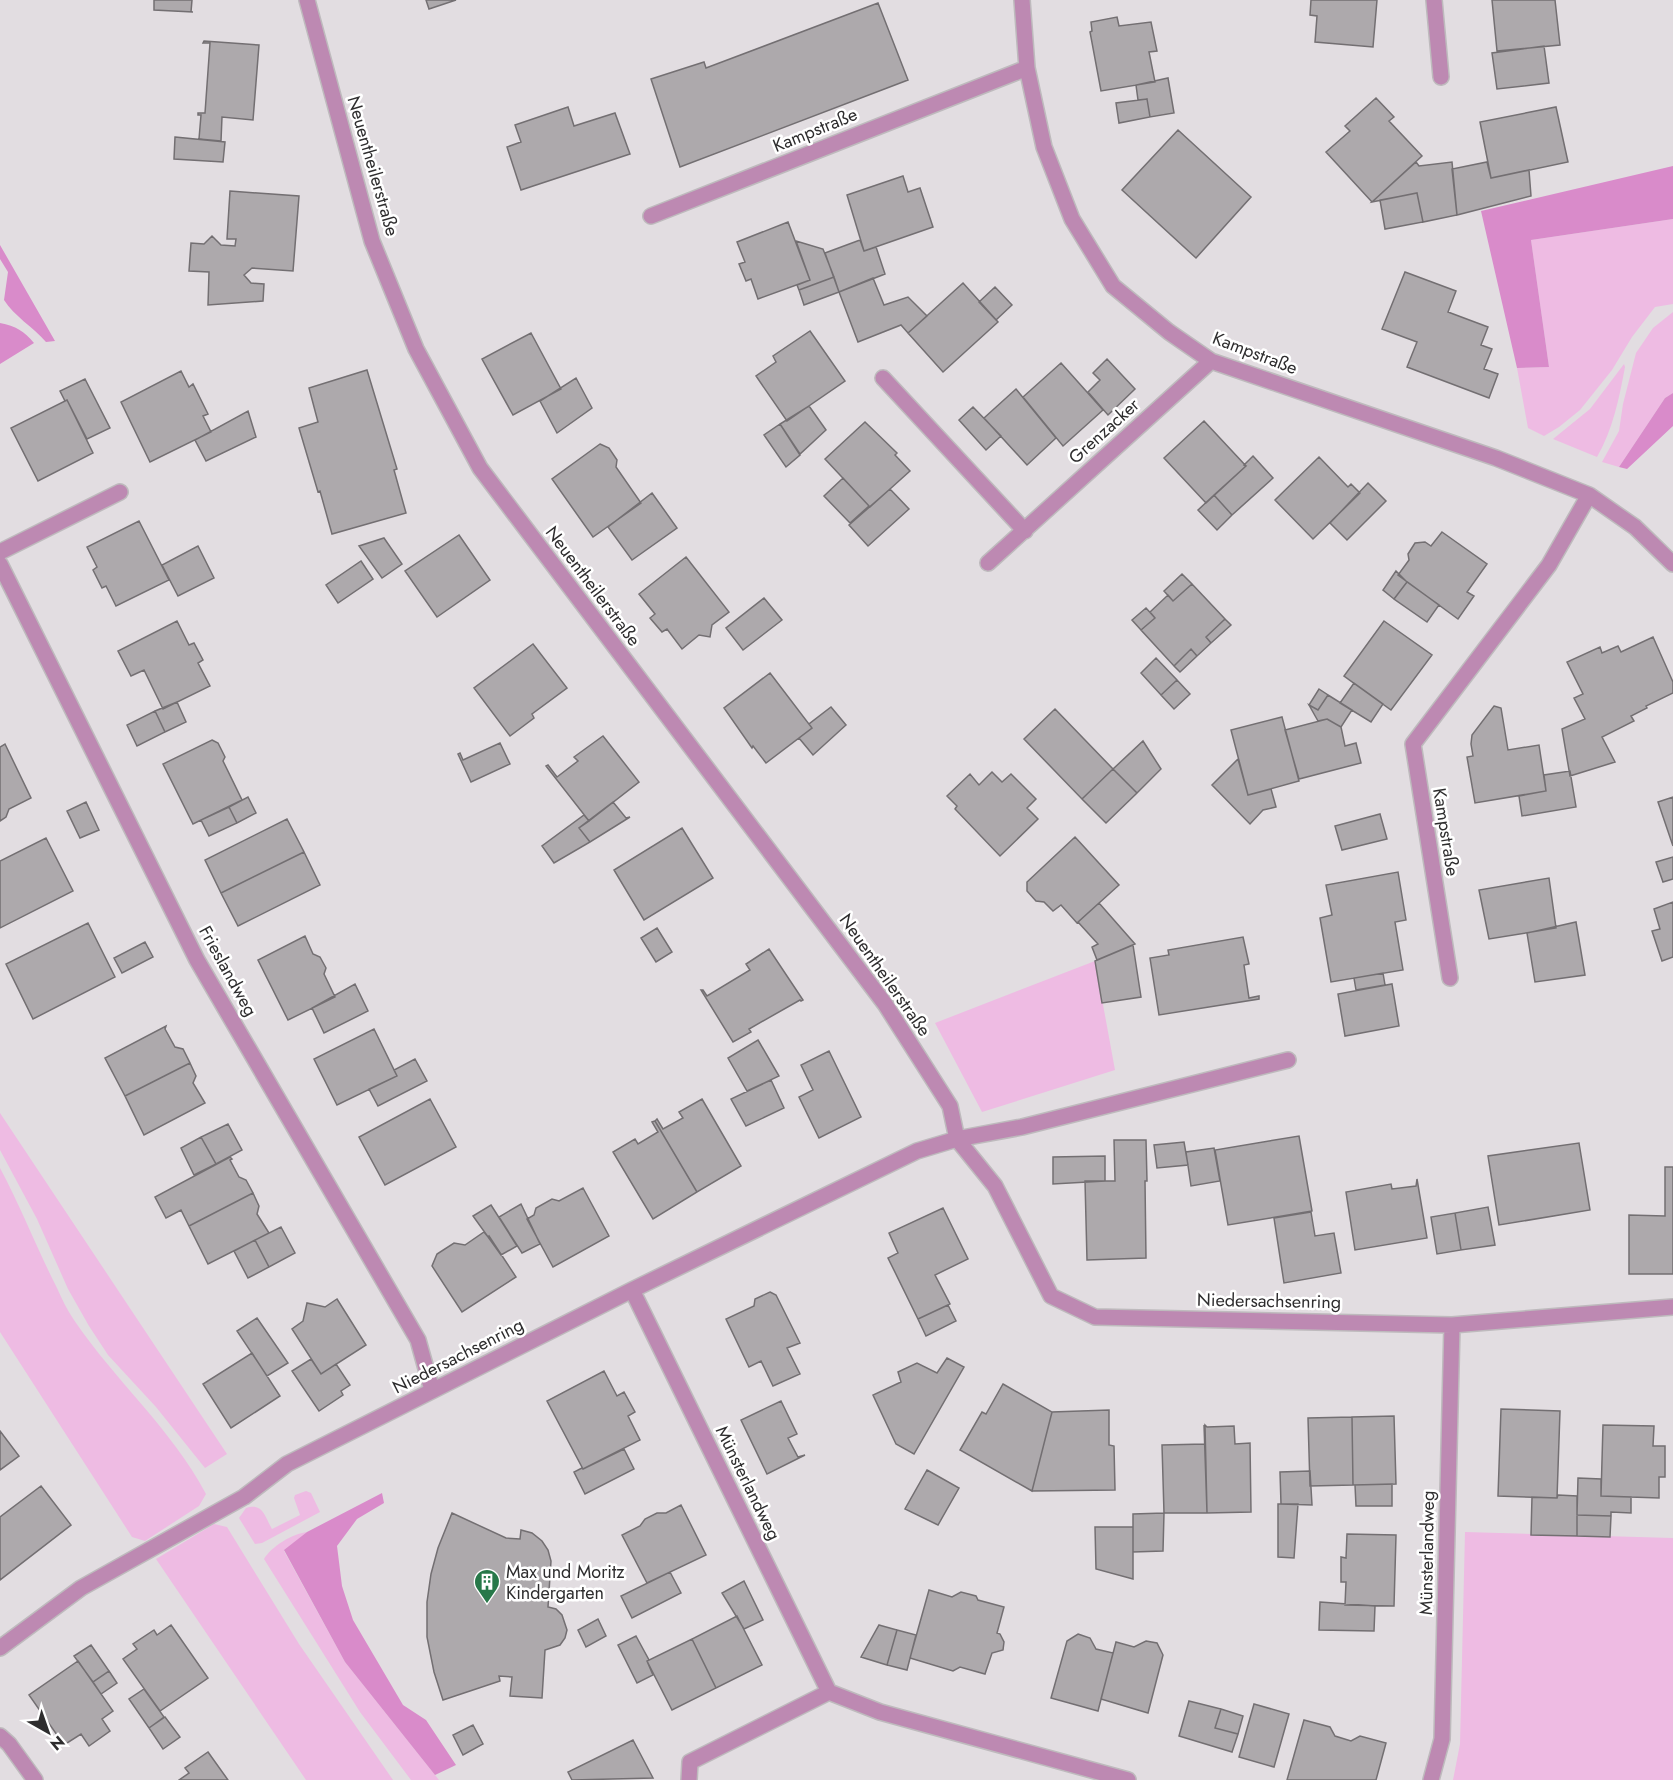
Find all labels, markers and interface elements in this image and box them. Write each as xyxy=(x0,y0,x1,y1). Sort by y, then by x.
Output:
street label: Neuentheilerstraße xyxy=(341,93,405,239)
street label: Kampstraße xyxy=(769,101,861,159)
street label: Kampstraße xyxy=(1209,325,1301,381)
street label: Grenzacker xyxy=(1063,392,1146,470)
street label: Neuentheilerstraße xyxy=(539,520,647,652)
street label: Kampstraße xyxy=(1426,786,1466,878)
street label: Neuentheilerstraße xyxy=(833,908,937,1042)
street label: Frieslandweg xyxy=(192,921,264,1021)
street label: Niedersachsenring xyxy=(1197,1287,1341,1315)
street label: Niedersachsenring xyxy=(388,1312,528,1400)
street label: Münsterlandweg xyxy=(709,1421,787,1545)
street label: Münsterlandweg xyxy=(1413,1491,1441,1615)
place label: Max und Moritz Kindergarten xyxy=(506,1559,625,1606)
building icon: Max und Moritz Kindergarten xyxy=(472,1567,502,1605)
north arrow xyxy=(18,1702,78,1762)
text: N xyxy=(45,1730,70,1756)

